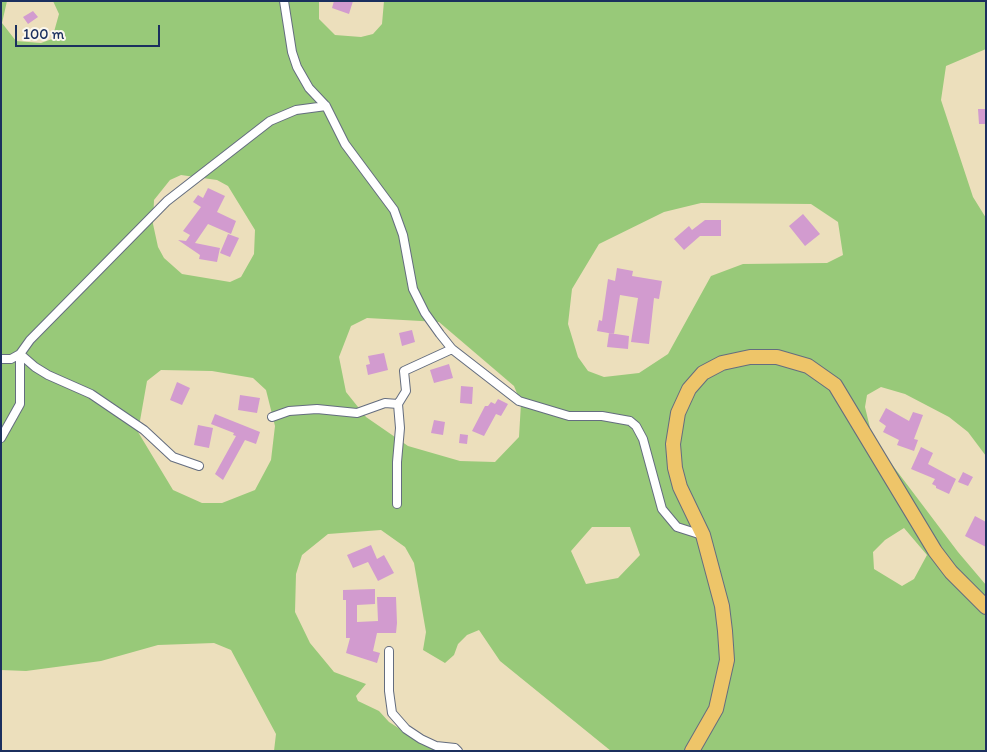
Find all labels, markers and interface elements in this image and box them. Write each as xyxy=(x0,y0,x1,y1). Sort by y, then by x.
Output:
scale bar xyxy=(18,15,162,47)
text: 100 m xyxy=(23,25,64,43)

